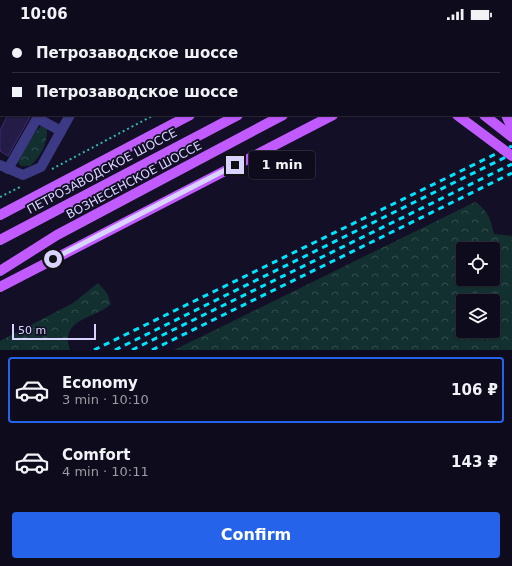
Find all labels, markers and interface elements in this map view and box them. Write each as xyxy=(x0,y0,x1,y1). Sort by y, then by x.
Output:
text: 10:06 xyxy=(20,5,68,23)
text: Петрозаводское шоссе xyxy=(36,44,238,62)
text: Петрозаводское шоссе xyxy=(36,83,238,101)
street label: ПЕТРОЗАВОДСКОЕ ШОССЕ xyxy=(25,125,179,217)
street label: ВОЗНЕСЕНСКОЕ ШОССЕ xyxy=(64,138,204,222)
callout: 1 min xyxy=(249,151,315,179)
route end xyxy=(226,156,244,174)
text: 1 min xyxy=(262,157,302,172)
map controls xyxy=(456,242,500,338)
button: locate xyxy=(456,242,500,286)
route start xyxy=(44,250,62,268)
button: layers xyxy=(456,294,500,338)
scale bar xyxy=(12,322,96,341)
text: 50 m xyxy=(18,324,46,337)
icon: car xyxy=(14,372,50,408)
text: Economy xyxy=(62,374,138,392)
text: 106 ₽ xyxy=(451,381,498,399)
text: 3 min · 10:10 xyxy=(62,392,149,407)
icon: car xyxy=(14,444,50,480)
text: Comfort xyxy=(62,446,130,464)
text: 143 ₽ xyxy=(451,453,498,471)
text: 4 min · 10:11 xyxy=(62,464,149,479)
button: Confirm xyxy=(12,512,500,558)

